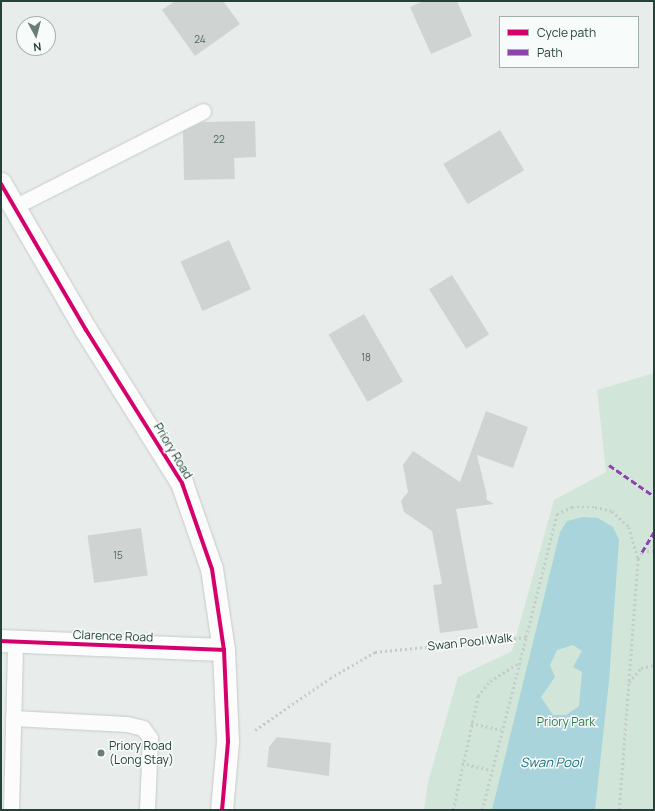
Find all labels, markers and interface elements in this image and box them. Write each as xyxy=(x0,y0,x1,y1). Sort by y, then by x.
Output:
north arrow xyxy=(16,16,56,56)
legend xyxy=(499,16,639,68)
text: Cycle path xyxy=(537,24,596,41)
house number: 24 xyxy=(194,34,206,46)
text: N xyxy=(33,39,42,55)
text: Path xyxy=(537,44,563,61)
house number: 22 xyxy=(213,134,225,146)
house number: 18 xyxy=(361,352,371,364)
street label: Priory Road xyxy=(151,420,195,482)
house number: 15 xyxy=(113,550,123,562)
street label: Clarence Road xyxy=(73,627,153,645)
street label: Swan Pool Walk xyxy=(427,630,513,654)
park label: Priory Park xyxy=(537,715,595,729)
place label: Priory Road (Long Stay) xyxy=(109,739,174,767)
marker: Priory Road (Long Stay) xyxy=(96,748,106,758)
water label: Swan Pool xyxy=(520,754,582,770)

